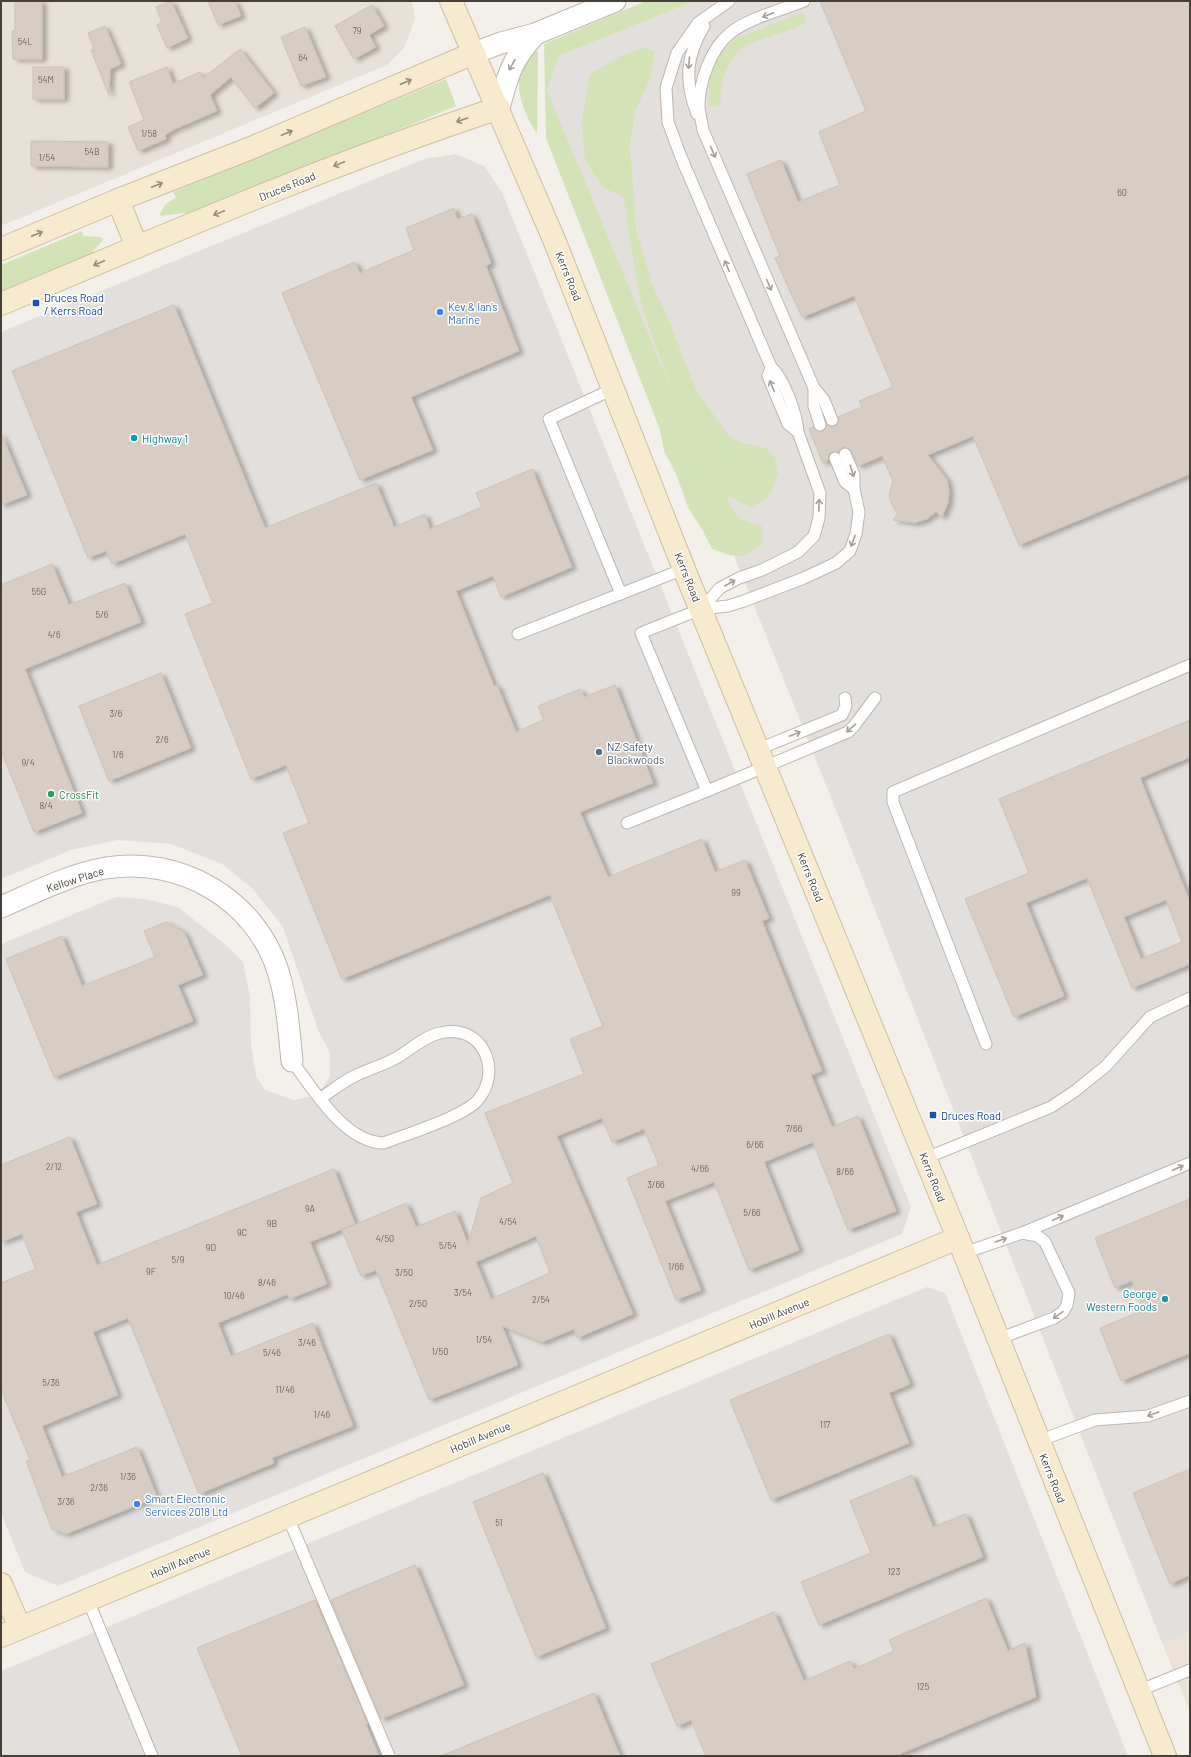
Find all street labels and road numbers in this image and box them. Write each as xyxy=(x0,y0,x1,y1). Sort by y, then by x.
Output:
street label: Druces Road xyxy=(257,169,317,203)
street label: Kerrs Road xyxy=(553,249,585,303)
street label: Kerrs Road xyxy=(672,550,704,604)
street label: Kerrs Road xyxy=(795,850,827,904)
street label: Kellow Place xyxy=(45,864,105,894)
street label: Kerrs Road xyxy=(917,1150,949,1204)
street label: Hobill Avenue xyxy=(747,1294,811,1332)
street label: Hobill Avenue xyxy=(448,1418,512,1456)
street label: Kerrs Road xyxy=(1037,1451,1069,1505)
street label: Hobill Avenue xyxy=(148,1543,212,1581)

